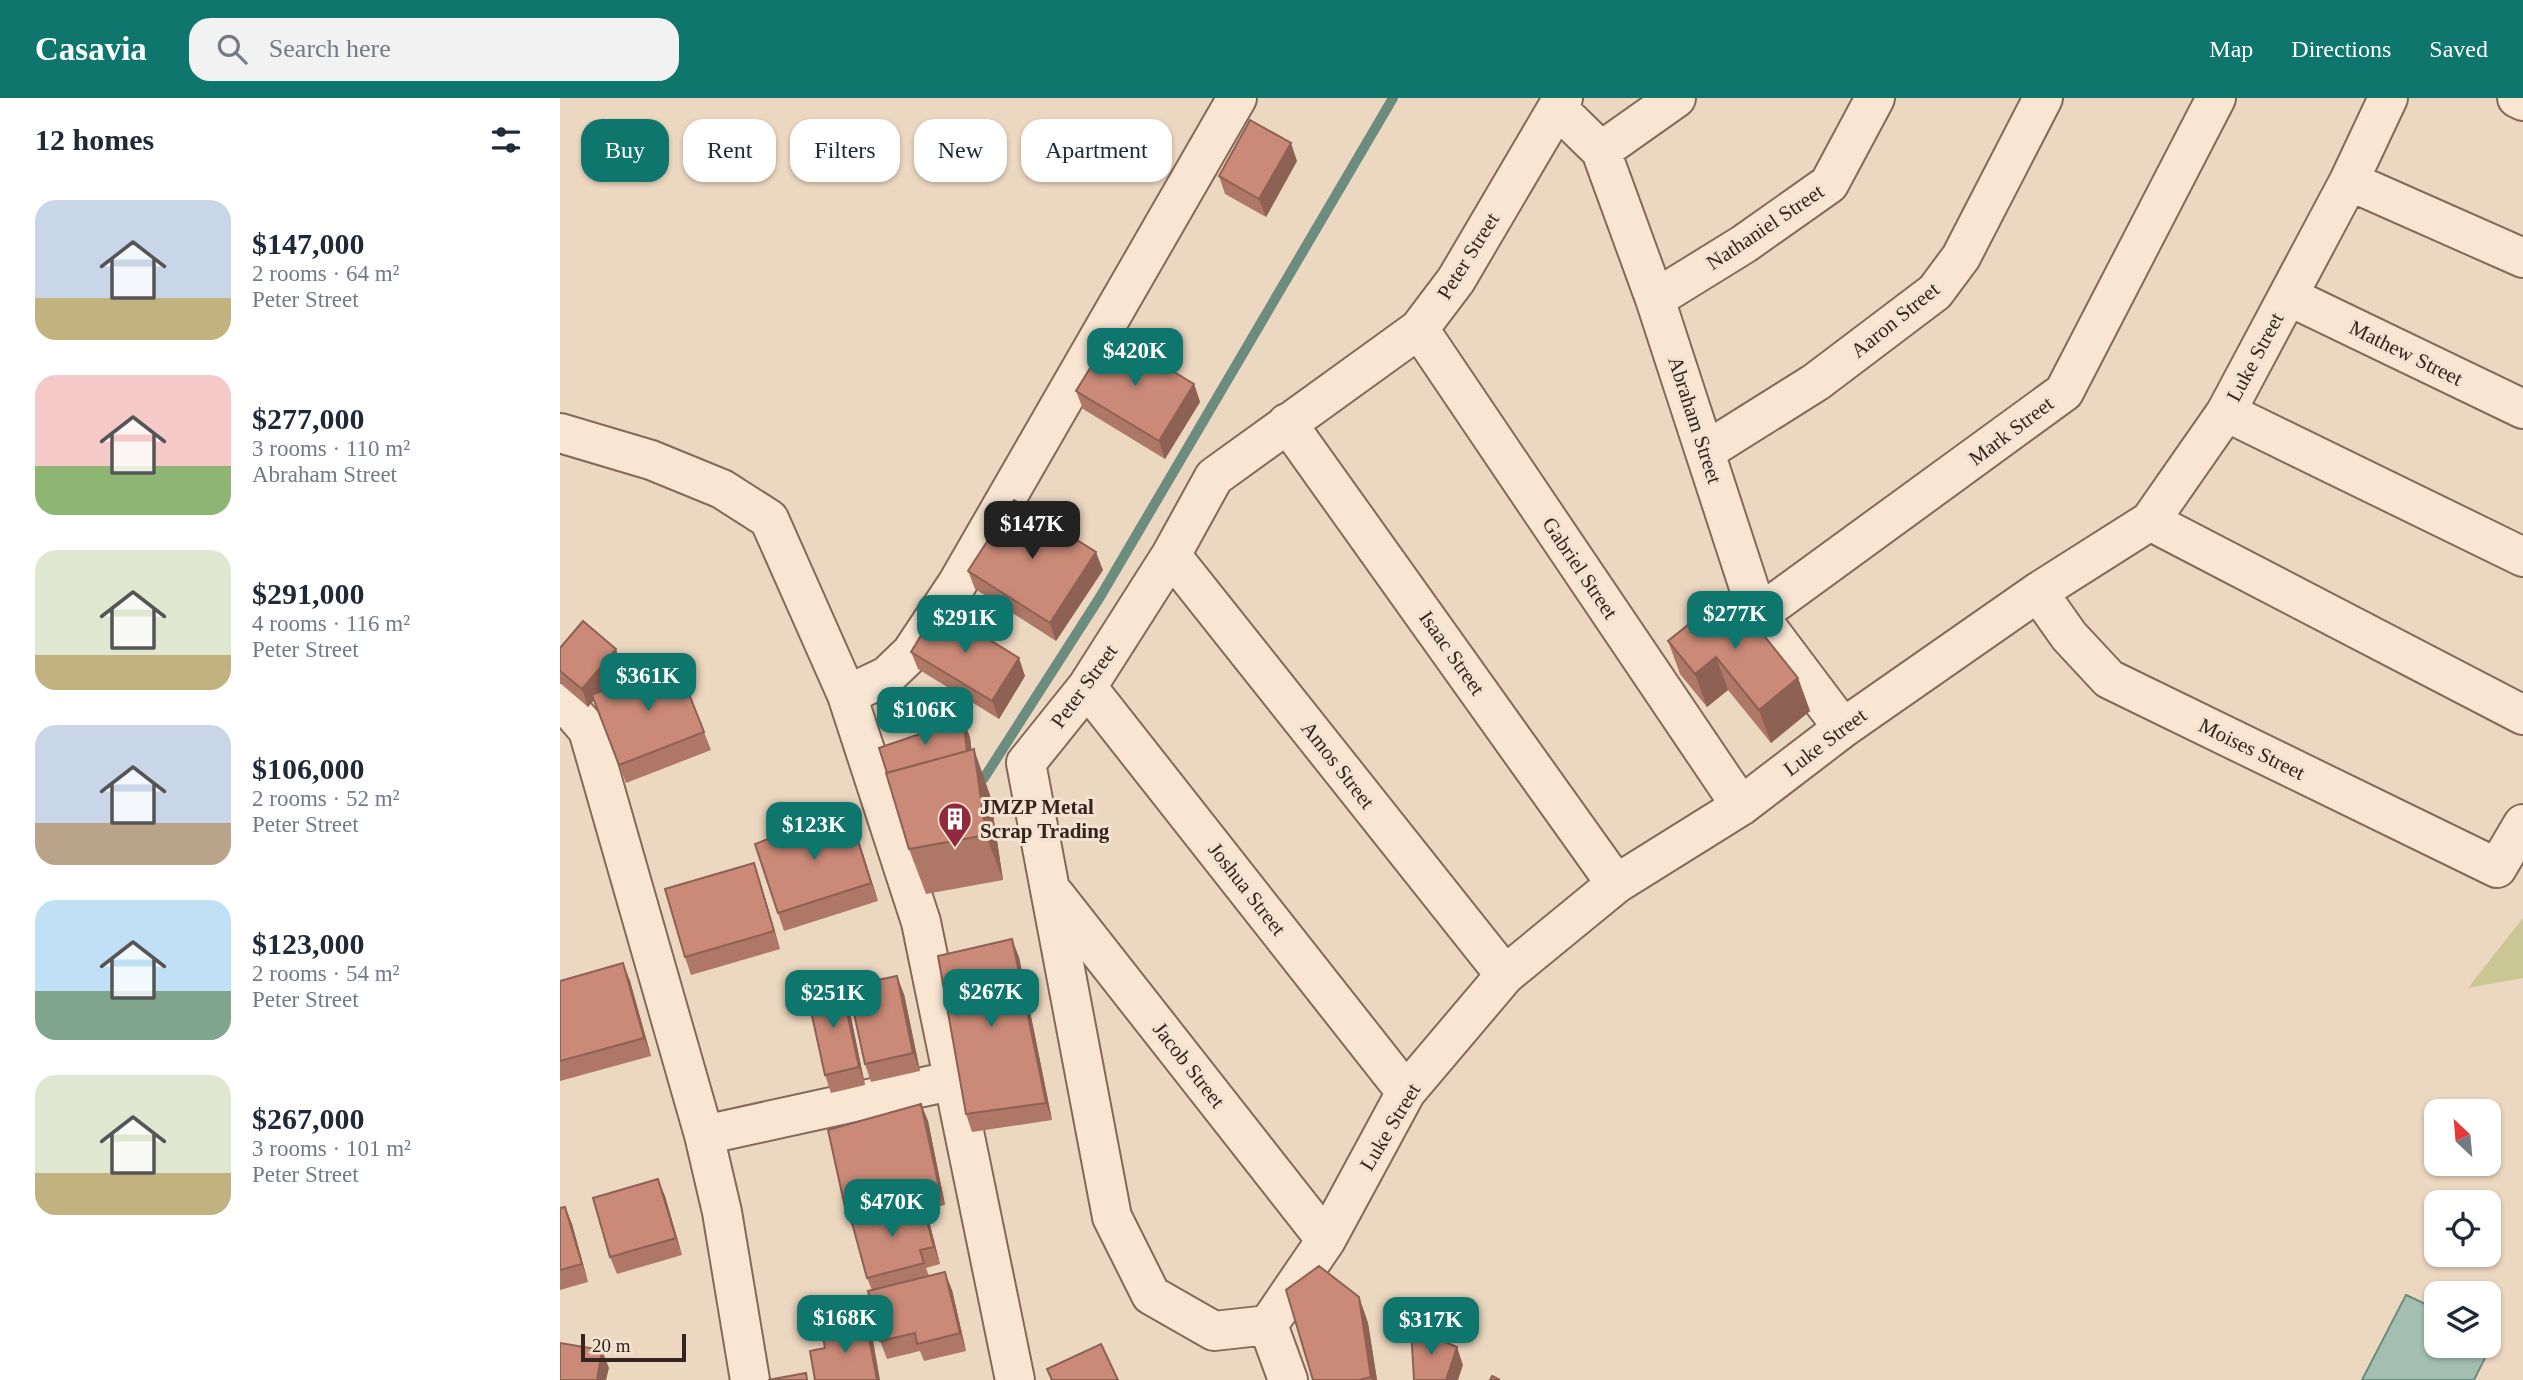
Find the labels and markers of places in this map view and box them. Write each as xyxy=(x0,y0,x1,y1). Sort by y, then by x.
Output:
pin: $420K xyxy=(1086,328,1184,388)
pin: $147K xyxy=(983,502,1081,561)
pin: $277K xyxy=(1686,592,1784,651)
pin: $291K xyxy=(916,596,1014,655)
pin: $361K xyxy=(599,654,697,713)
pin: $106K xyxy=(876,688,974,747)
place label: JMZP Metal Scrap Trading xyxy=(980,795,1110,843)
building icon: JMZP Metal Scrap Trading xyxy=(936,800,974,849)
pin: $123K xyxy=(765,802,863,862)
pin: $251K xyxy=(784,970,882,1030)
pin: $267K xyxy=(942,970,1040,1029)
pin: $470K xyxy=(843,1180,941,1239)
pin: $168K xyxy=(796,1296,894,1355)
pin: $317K xyxy=(1382,1298,1480,1357)

